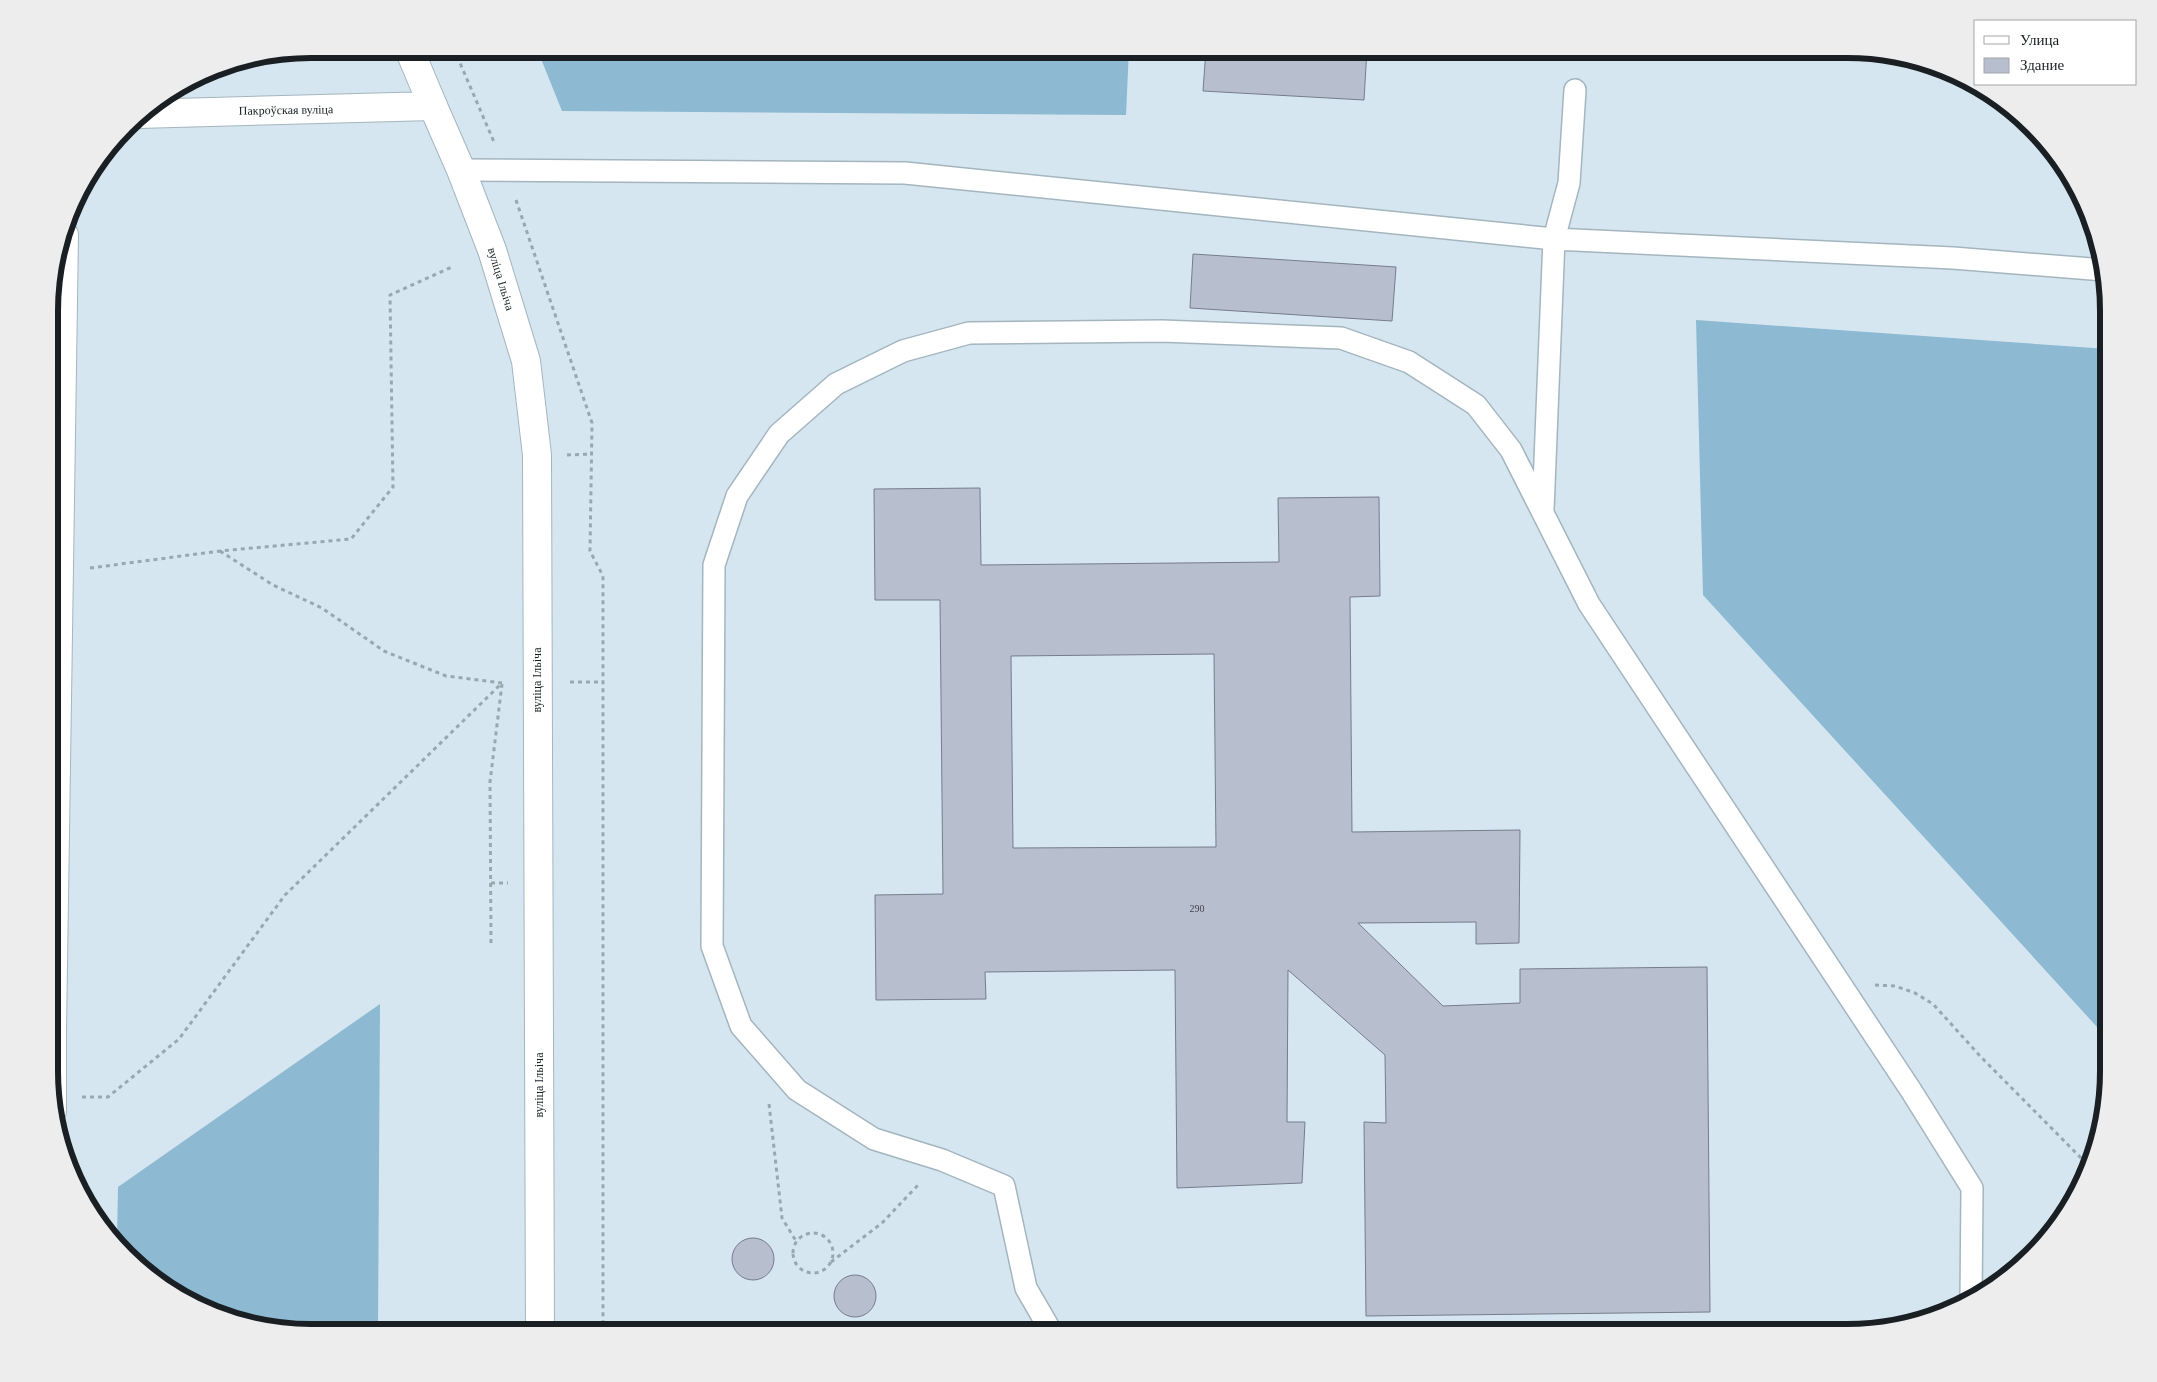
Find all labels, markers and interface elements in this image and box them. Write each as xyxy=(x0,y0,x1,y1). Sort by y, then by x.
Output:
legend xyxy=(1974,20,2137,85)
text: Улица xyxy=(2020,32,2059,48)
text: Здание xyxy=(2020,57,2064,73)
street label: Пакроўская вуліца xyxy=(239,102,334,118)
street label: вуліца Ільіча xyxy=(485,246,517,313)
street label: вуліца Ільіча xyxy=(530,647,544,712)
house number: 290 xyxy=(1190,903,1205,914)
street label: вуліца Ільіча xyxy=(532,1052,546,1117)

